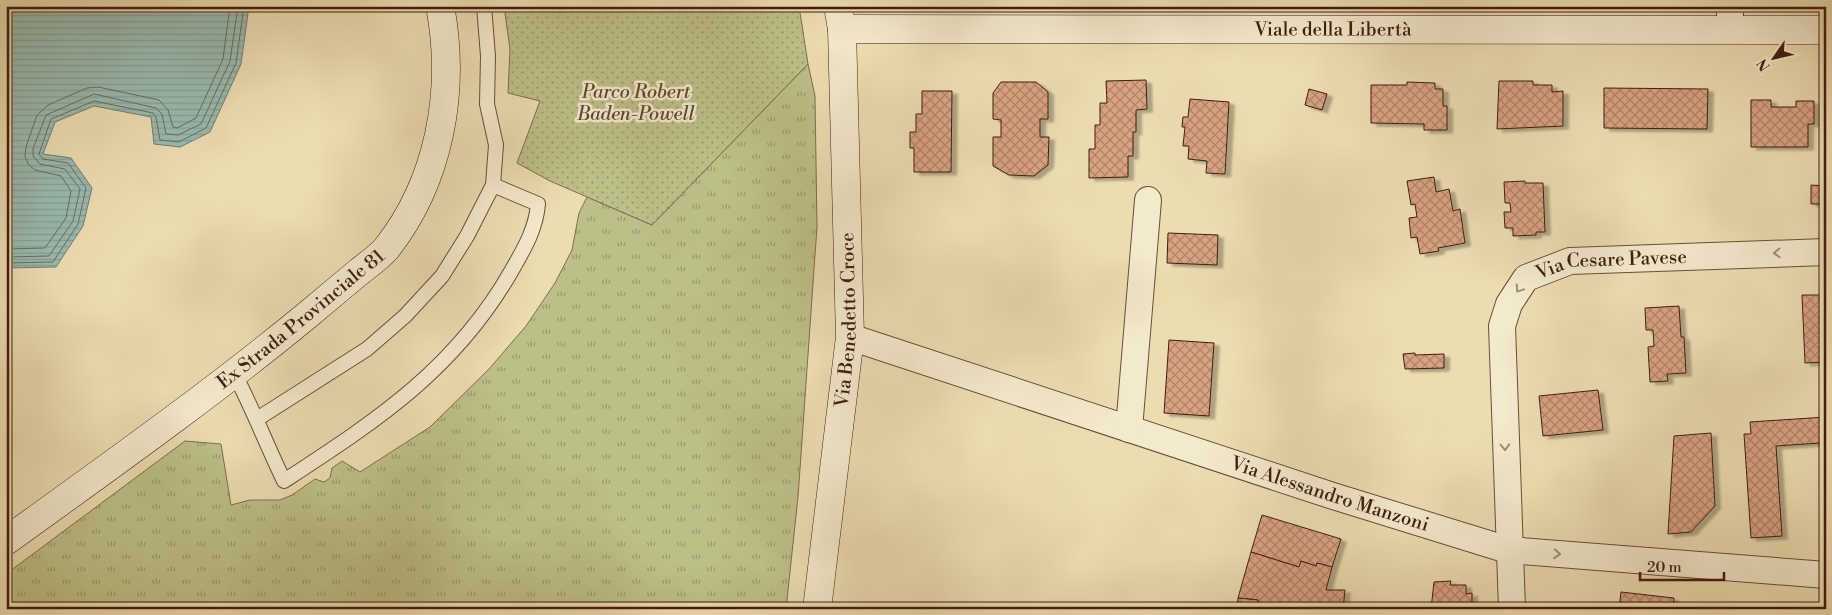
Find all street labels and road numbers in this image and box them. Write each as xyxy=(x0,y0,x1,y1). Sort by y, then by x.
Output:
street label: Viale della Libertà xyxy=(1253,17,1412,42)
street label: Via Benedetto Croce xyxy=(829,232,862,410)
street label: Ex Strada Provinciale 81 xyxy=(212,244,390,394)
street label: Via Cesare Pavese xyxy=(1531,245,1687,285)
street label: Via Alessandro Manzoni xyxy=(1227,451,1432,537)

